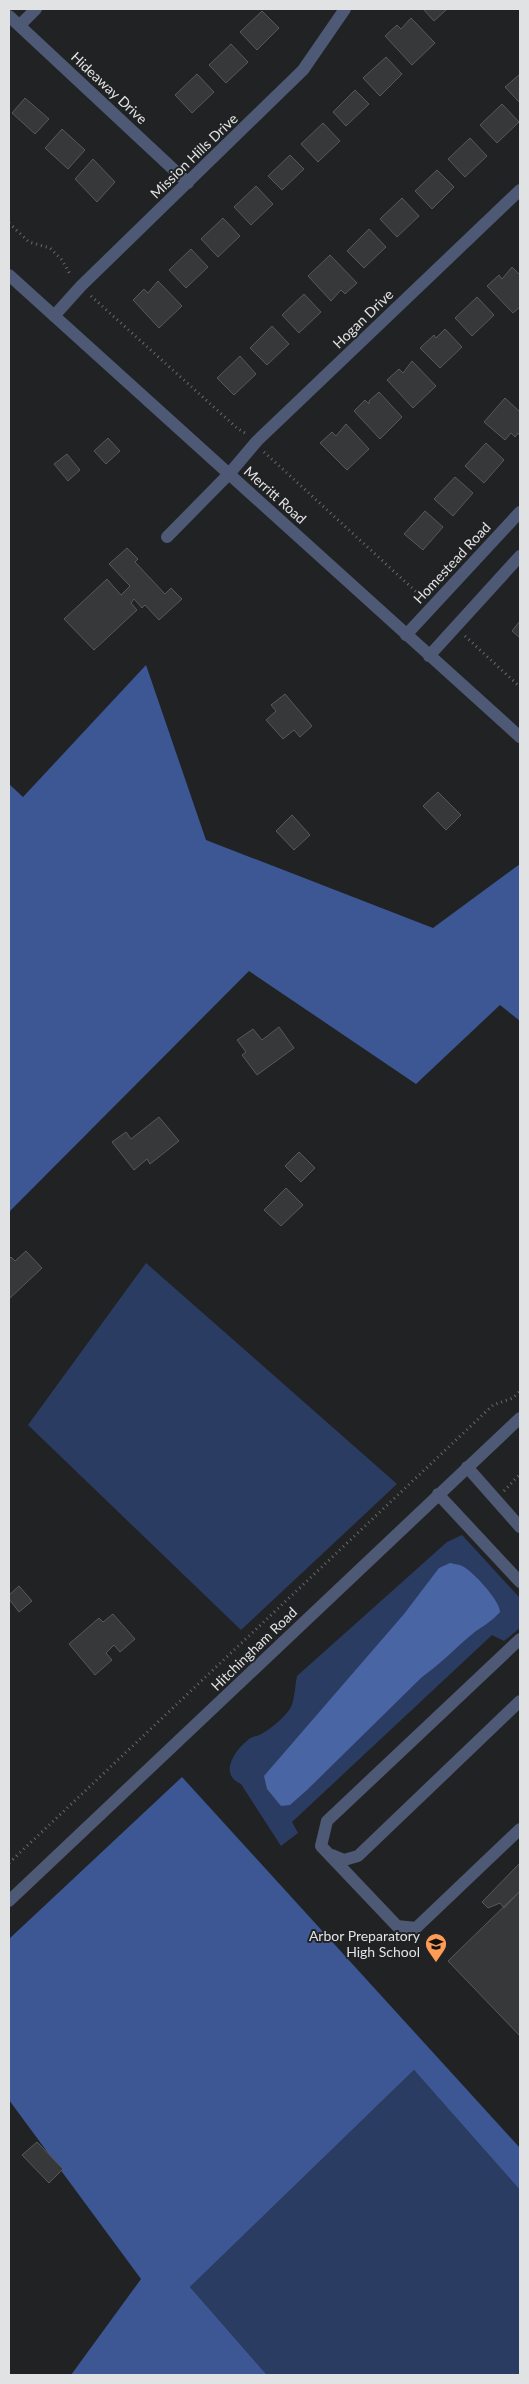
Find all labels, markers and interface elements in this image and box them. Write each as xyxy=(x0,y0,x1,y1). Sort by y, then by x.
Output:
street label: Hideaway Drive xyxy=(68,48,151,127)
street label: Mission Hills Drive xyxy=(147,110,241,202)
street label: Hogan Drive xyxy=(329,286,396,352)
street label: Merritt Road xyxy=(241,462,310,527)
street label: Homestead Road xyxy=(410,518,494,607)
street label: Hitchingham Road xyxy=(207,1603,300,1694)
place label: Arbor Preparatory High School xyxy=(309,1927,421,1960)
school or university icon: Arbor Preparatory High School xyxy=(424,1932,448,1963)

